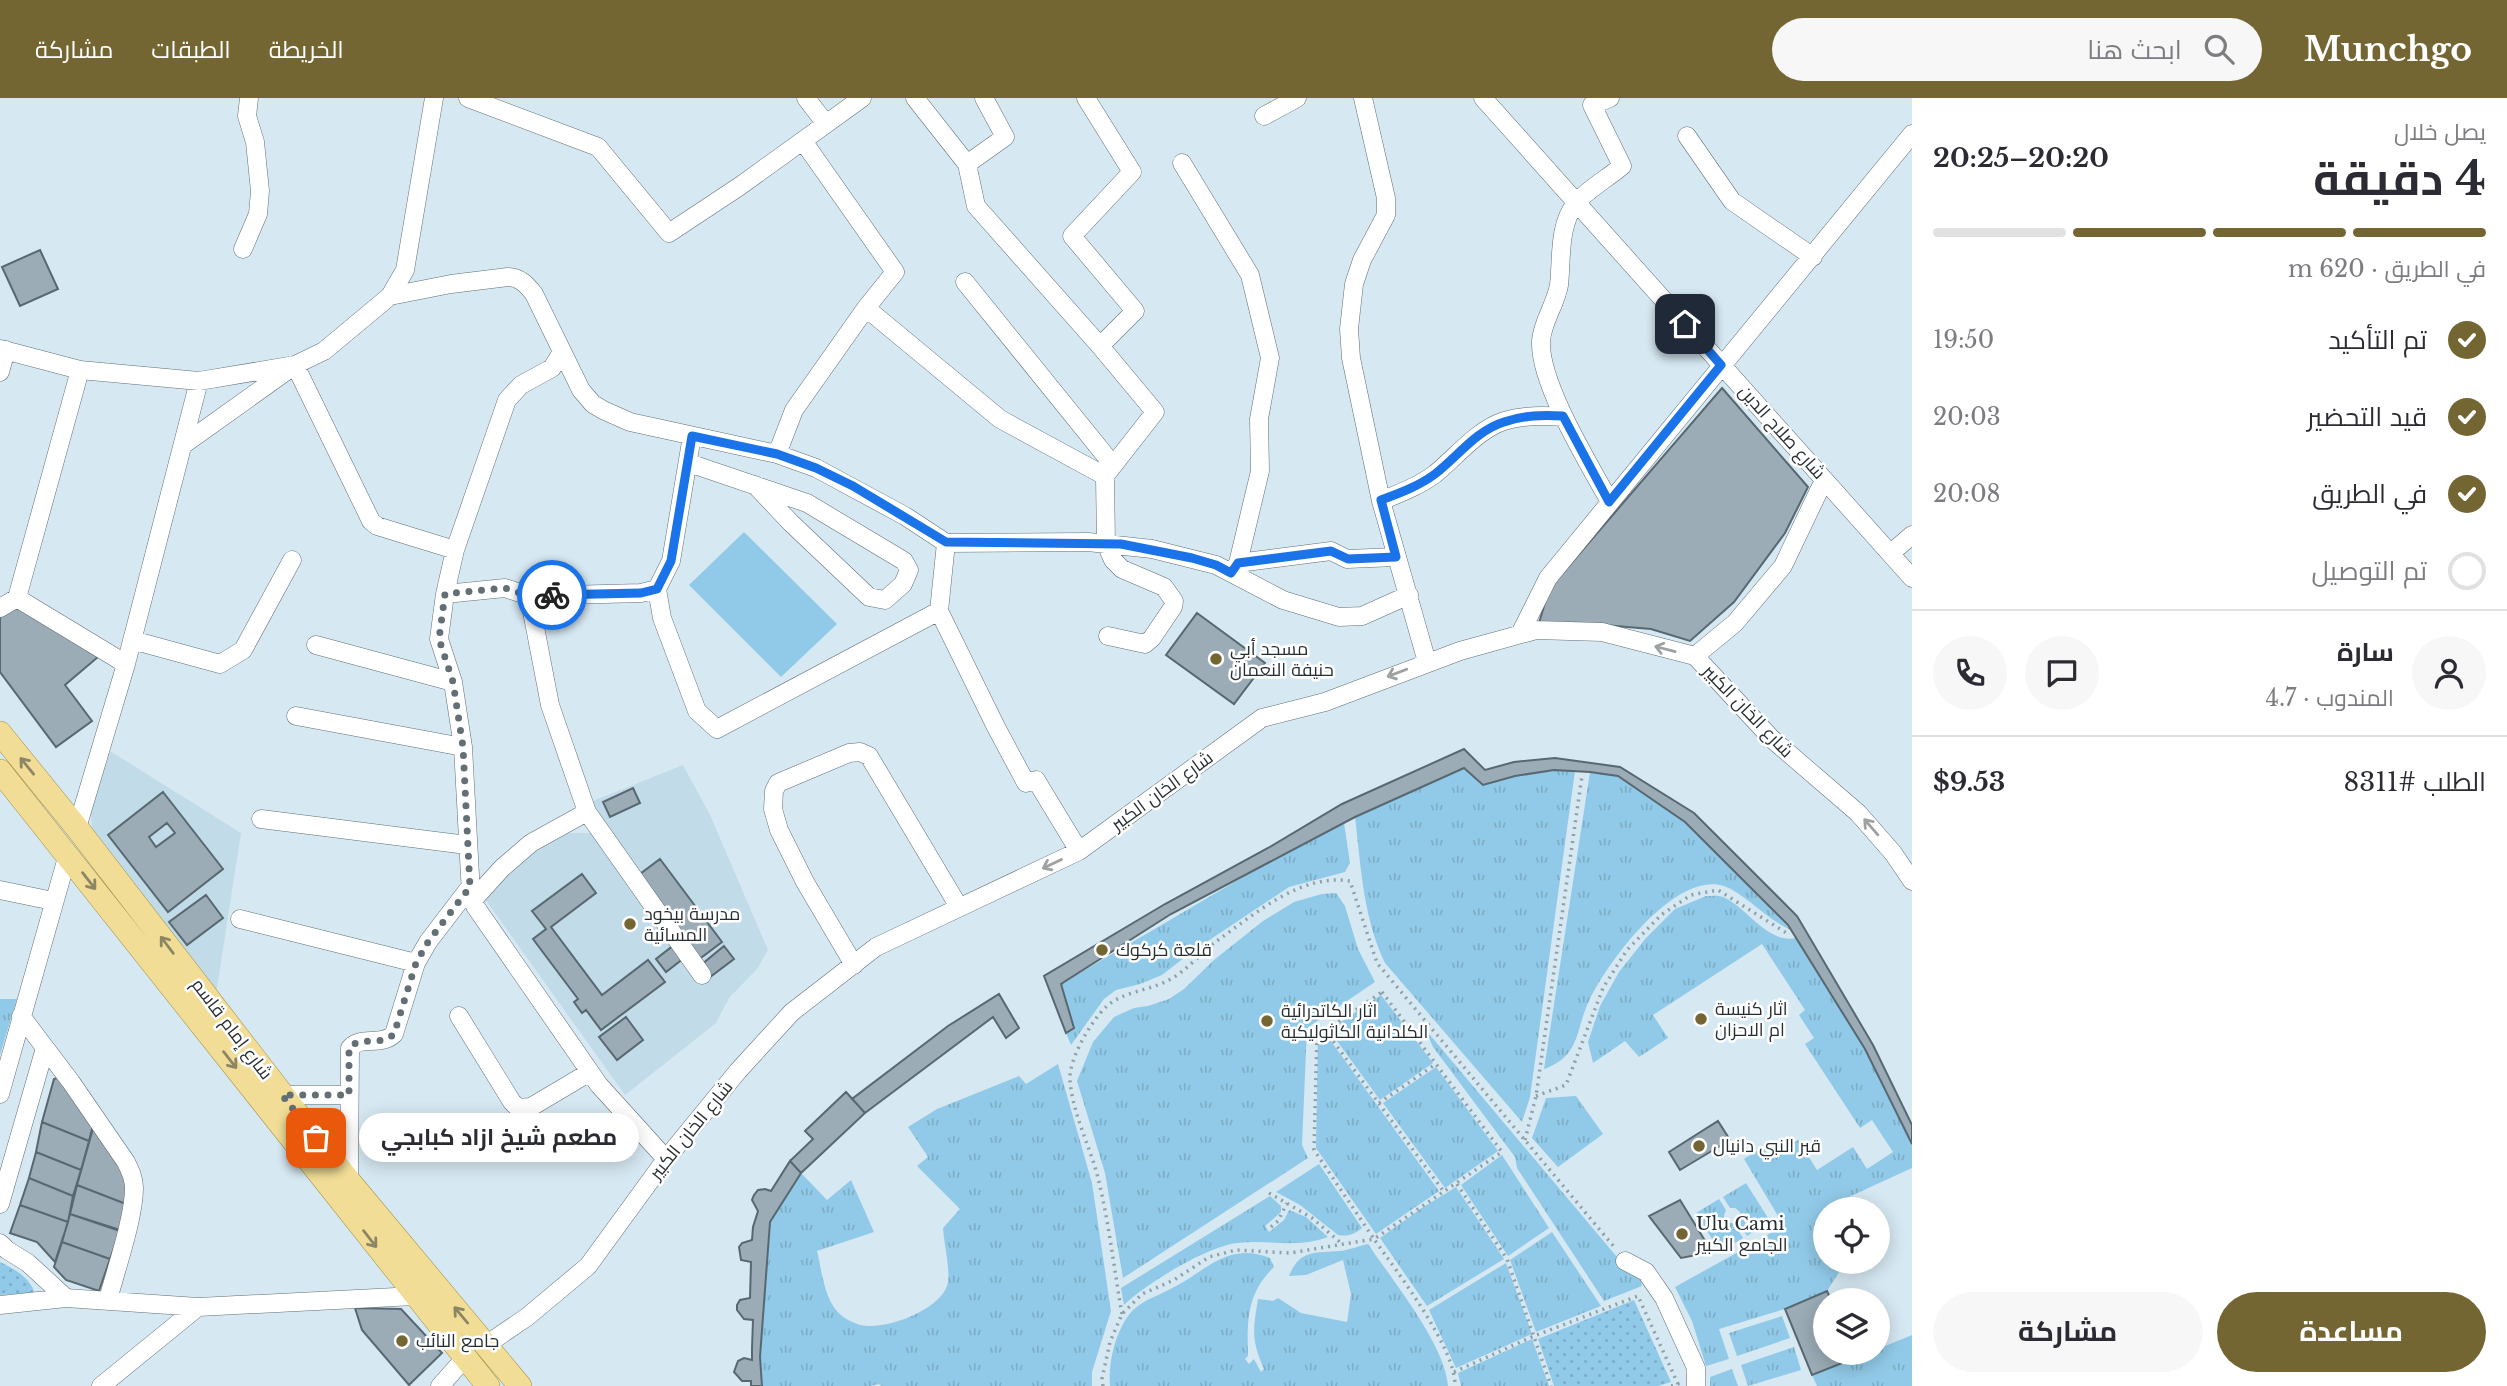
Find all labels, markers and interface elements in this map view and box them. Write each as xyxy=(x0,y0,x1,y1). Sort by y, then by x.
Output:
search box xyxy=(1772,18,2262,81)
text: Munchgo xyxy=(2304,29,2472,70)
icon: search xyxy=(2200,30,2238,68)
text: ابحث هنا xyxy=(2087,34,2182,66)
text: مشاركة xyxy=(35,35,113,64)
text: الطبقات xyxy=(151,35,231,64)
text: الخريطة xyxy=(269,35,344,64)
text: يصل خلال xyxy=(2394,118,2486,146)
text: 20:20–20:25 xyxy=(1933,142,2109,174)
text: 4 دقيقة xyxy=(2313,150,2486,207)
text: في الطريق · 620 m xyxy=(2288,255,2486,283)
pin xyxy=(1655,294,1715,354)
icon: home xyxy=(1666,305,1704,343)
icon: check xyxy=(2448,321,2486,359)
text: تم التأكيد xyxy=(2328,324,2427,356)
text: 19:50 xyxy=(1933,326,1994,354)
street label: شارع صلاح الدين xyxy=(1733,380,1830,484)
icon: check xyxy=(2448,398,2486,436)
text: قيد التحضير xyxy=(2307,401,2427,433)
text: 20:03 xyxy=(1933,403,2001,431)
icon: check xyxy=(2448,475,2486,513)
text: في الطريق xyxy=(2312,478,2427,510)
text: 20:08 xyxy=(1933,480,2001,508)
text: تم التوصيل xyxy=(2312,555,2427,587)
courier xyxy=(517,560,587,630)
icon: bike xyxy=(533,576,571,614)
button: phone xyxy=(1933,636,2007,710)
button: chat xyxy=(2025,636,2099,710)
text: سارة xyxy=(2337,636,2394,668)
button: person xyxy=(2412,636,2486,710)
place label: مسجد أبي حنيفة النعمان xyxy=(1230,638,1334,681)
one-way arrow xyxy=(1654,641,1676,654)
marker: مسجد أبي حنيفة النعمان xyxy=(1208,651,1224,667)
street label: شارع الخان الكبير xyxy=(1697,659,1798,763)
one-way arrow xyxy=(1387,668,1409,681)
text: المندوب · 4.7 xyxy=(2266,684,2394,712)
street label: شارع الخان الكبير xyxy=(1106,747,1218,837)
one-way arrow xyxy=(19,757,34,775)
text: $9.53 xyxy=(1933,766,2005,798)
text: الطلب #8311 xyxy=(2343,766,2486,798)
one-way arrow xyxy=(1863,819,1879,837)
one-way arrow xyxy=(1042,858,1063,871)
one-way arrow xyxy=(81,872,96,890)
place label: مدرسة بيخود المسائية xyxy=(644,903,740,946)
marker: مدرسة بيخود المسائية xyxy=(622,916,638,932)
one-way arrow xyxy=(160,936,175,954)
place label: قلعة كركوك xyxy=(1116,939,1212,961)
marker: قلعة كركوك xyxy=(1094,942,1110,958)
street label: شارع إمام قاسم xyxy=(186,974,277,1085)
place label: اثار كنيسة ام الاحزان xyxy=(1715,998,1788,1042)
place label: اثار الكاتدرائية الكلدانية الكاثوليكية xyxy=(1281,1000,1428,1043)
marker: اثار كنيسة ام الاحزان xyxy=(1693,1011,1709,1027)
marker: اثار الكاتدرائية الكلدانية الكاثوليكية xyxy=(1259,1013,1275,1029)
one-way arrow xyxy=(222,1050,237,1069)
street label: شارع الخان الكبير xyxy=(644,1076,738,1185)
pin xyxy=(286,1108,346,1168)
callout: مطعم شيخ ازاد كبابجي xyxy=(358,1114,638,1162)
icon: bag xyxy=(297,1119,335,1157)
text: مطعم شيخ ازاد كبابجي xyxy=(381,1123,617,1151)
place label: قبر النبي دانيال xyxy=(1713,1135,1821,1160)
marker: قبر النبي دانيال xyxy=(1691,1138,1707,1154)
map controls xyxy=(1813,1197,1890,1365)
button: locate xyxy=(1813,1197,1890,1274)
place label: Ulu Cami الجامع الكبير xyxy=(1695,1213,1788,1257)
marker: Ulu Cami الجامع الكبير xyxy=(1674,1226,1690,1242)
one-way arrow xyxy=(363,1229,378,1247)
button: layers xyxy=(1813,1288,1890,1365)
button: مشاركة xyxy=(1933,1292,2203,1372)
button: مساعدة xyxy=(2217,1292,2486,1372)
one-way arrow xyxy=(453,1306,469,1324)
place label: جامع النائب xyxy=(416,1330,499,1353)
marker: جامع النائب xyxy=(394,1333,410,1349)

